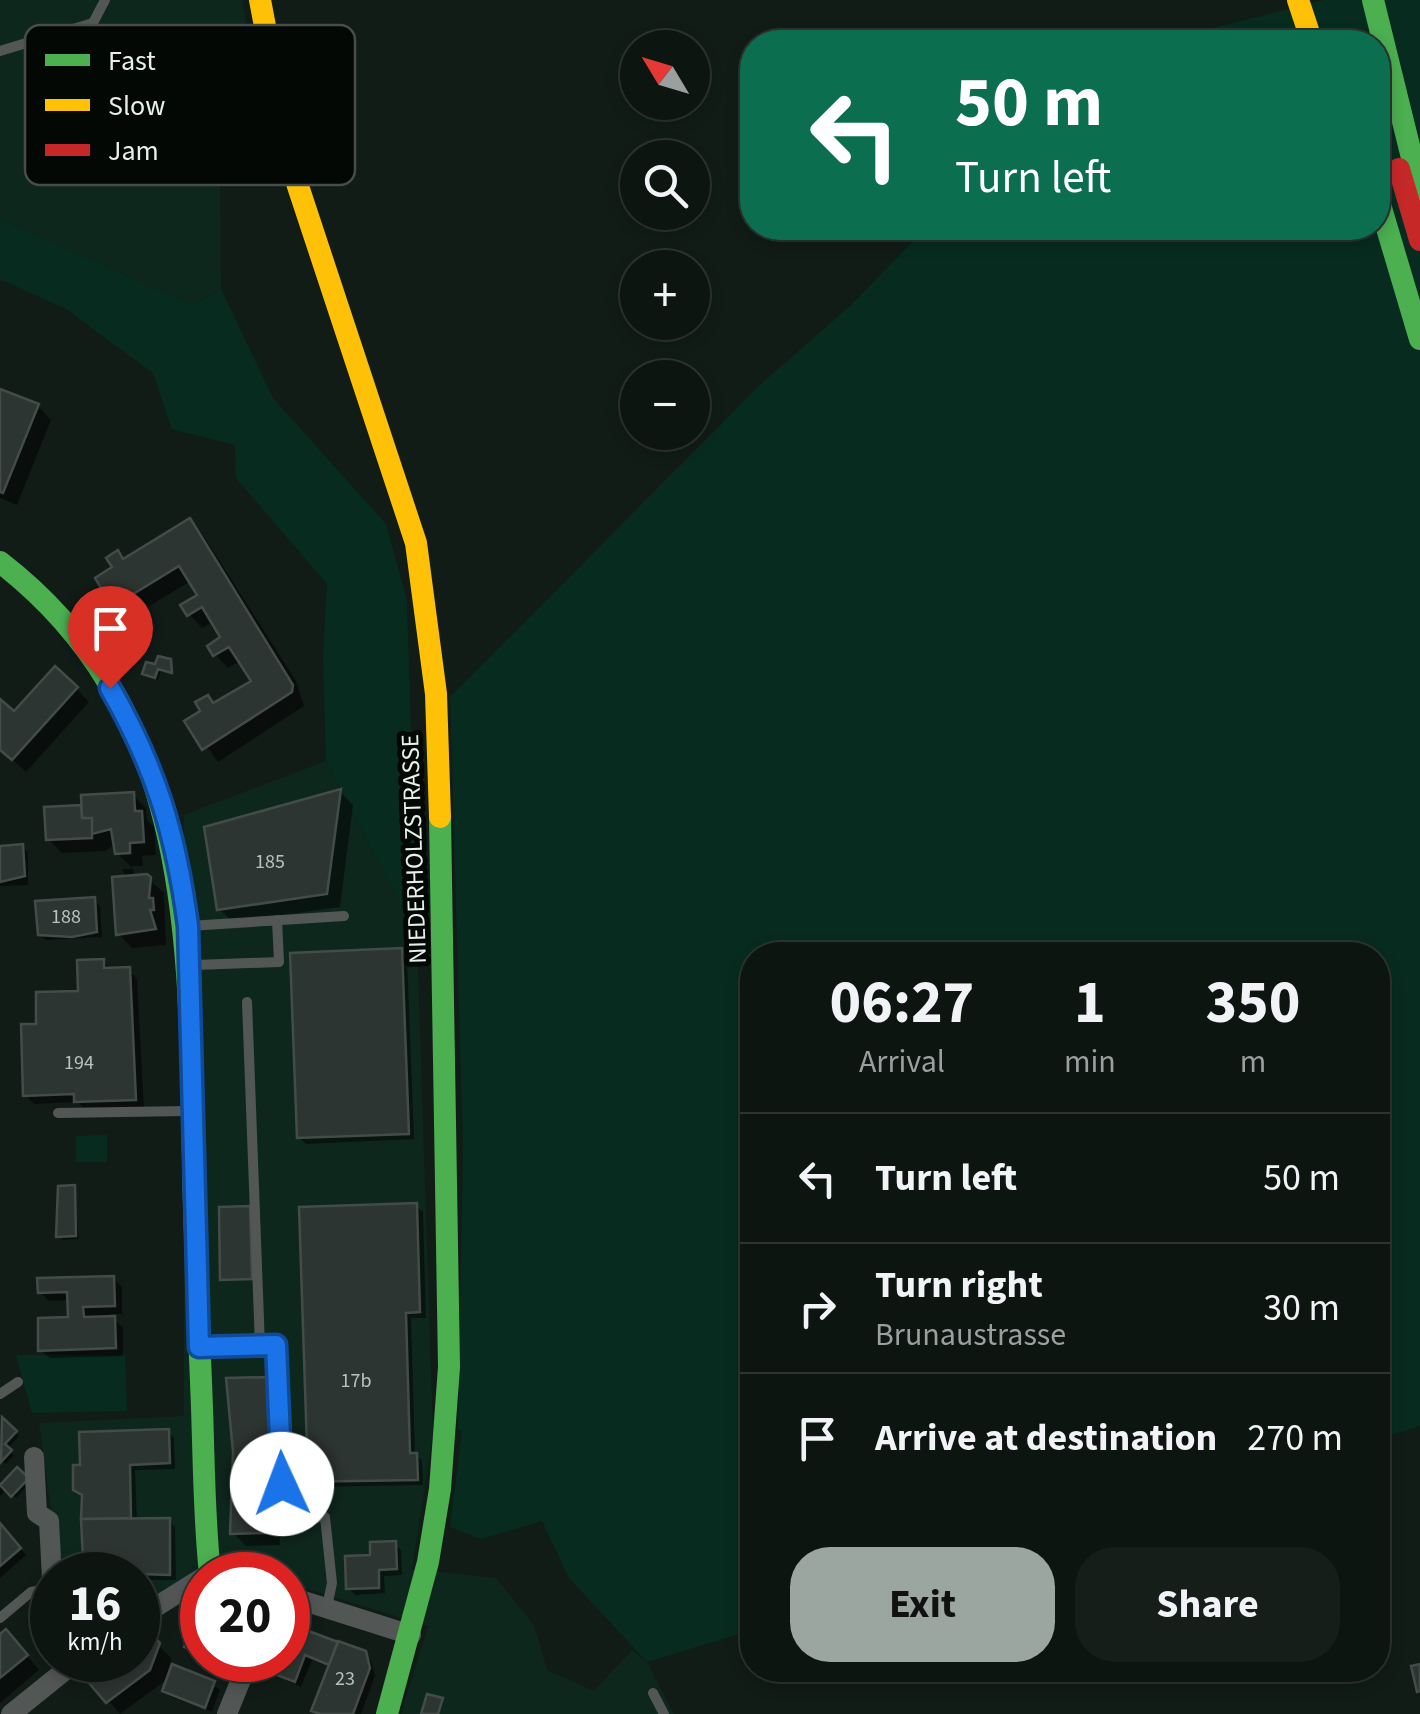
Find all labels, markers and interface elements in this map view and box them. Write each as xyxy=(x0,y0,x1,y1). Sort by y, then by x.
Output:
legend xyxy=(25,25,355,185)
north arrow xyxy=(620,30,710,120)
map controls xyxy=(620,30,710,450)
text: Fast xyxy=(108,41,156,81)
text: 50 m xyxy=(955,53,1103,153)
icon: left xyxy=(790,70,920,200)
text: Slow xyxy=(108,86,165,126)
text: Jam xyxy=(108,131,159,171)
button: search xyxy=(620,140,710,230)
text: Turn left xyxy=(955,146,1111,210)
button: + xyxy=(620,250,710,340)
button: − xyxy=(620,360,710,450)
pin xyxy=(68,586,153,689)
icon: arrive xyxy=(83,601,138,656)
street label: NIEDERHOLZSTRASSE xyxy=(392,733,436,965)
house number: 185 xyxy=(255,848,285,876)
house number: 188 xyxy=(51,903,81,931)
text: 06:27 xyxy=(830,961,974,1046)
text: 1 xyxy=(1074,961,1106,1046)
text: 350 xyxy=(1205,961,1300,1046)
text: Arrival xyxy=(859,1039,945,1085)
text: min xyxy=(1064,1039,1116,1085)
text: m xyxy=(1240,1039,1266,1085)
house number: 194 xyxy=(64,1049,94,1077)
icon: left xyxy=(790,1151,845,1206)
text: Turn left xyxy=(875,1151,1017,1205)
text: 50 m xyxy=(1263,1151,1340,1205)
text: Turn right xyxy=(875,1258,1043,1312)
icon: right xyxy=(790,1281,845,1336)
text: 30 m xyxy=(1263,1281,1340,1335)
text: Brunaustrasse xyxy=(875,1312,1066,1358)
house number: 17b xyxy=(341,1367,371,1395)
icon: arrive xyxy=(790,1411,845,1466)
text: Arrive at destination xyxy=(875,1411,1217,1465)
text: 270 m xyxy=(1247,1411,1343,1465)
position arrow xyxy=(230,1432,334,1536)
button: Exit xyxy=(790,1547,1055,1662)
button: Share xyxy=(1075,1547,1340,1662)
speed limit sign: 20 xyxy=(180,1552,310,1682)
text: 16 xyxy=(69,1569,121,1640)
text: km/h xyxy=(67,1624,123,1660)
house number: 23 xyxy=(335,1665,355,1693)

